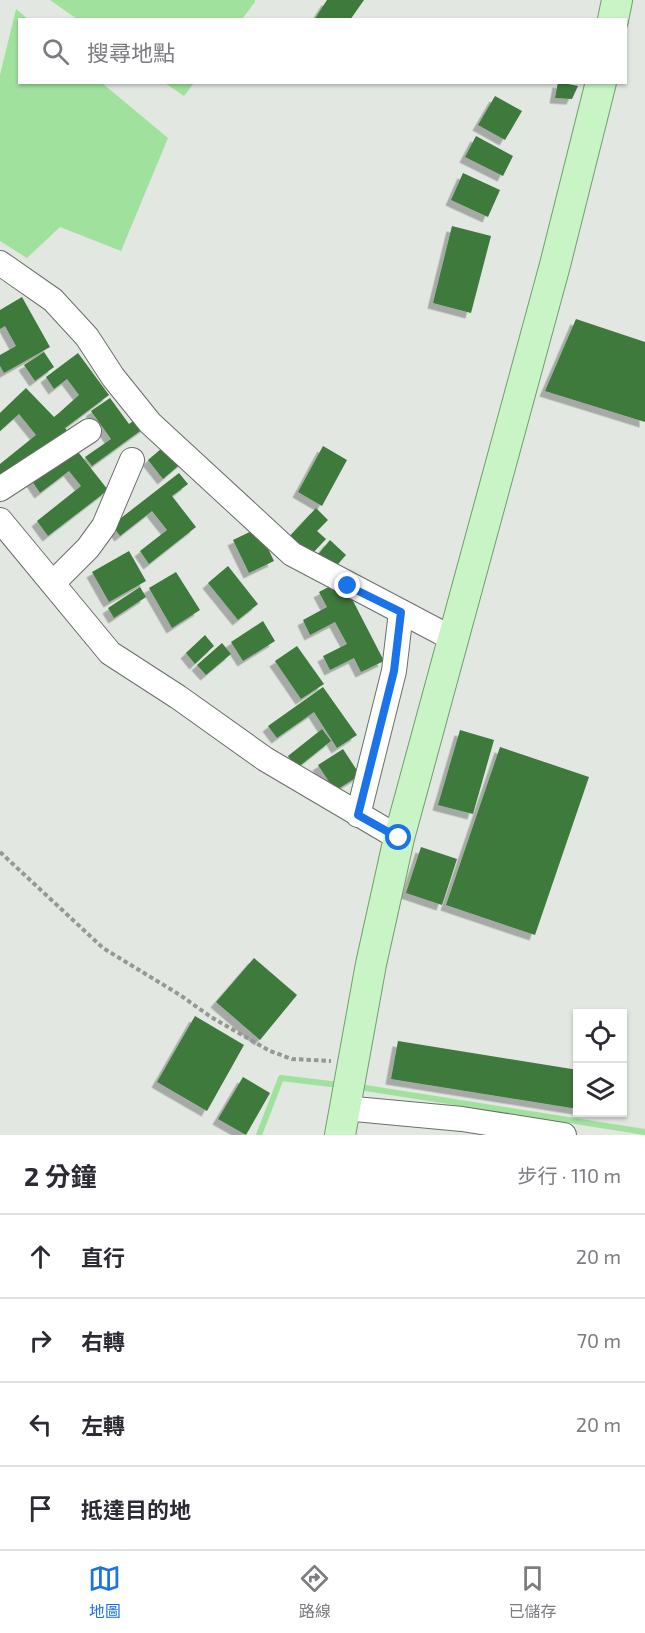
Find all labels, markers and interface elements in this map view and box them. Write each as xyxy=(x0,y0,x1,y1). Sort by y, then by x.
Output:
search box xyxy=(18,18,627,84)
icon: search xyxy=(39,35,72,68)
text: 搜尋地點 xyxy=(87,39,175,65)
route end xyxy=(334,572,360,598)
route start xyxy=(385,824,411,850)
map controls xyxy=(573,1009,627,1117)
button: locate xyxy=(573,1009,627,1063)
button: layers xyxy=(573,1063,627,1117)
text: 2 分鐘 xyxy=(24,1160,97,1191)
text: 步行 · 110 m xyxy=(517,1163,621,1187)
icon: ahead xyxy=(24,1240,57,1273)
text: 直行 xyxy=(81,1244,125,1270)
text: 20 m xyxy=(576,1244,621,1268)
icon: right xyxy=(24,1324,57,1357)
text: 右轉 xyxy=(81,1328,125,1354)
text: 70 m xyxy=(577,1328,621,1352)
icon: left xyxy=(24,1408,57,1441)
text: 左轉 xyxy=(81,1412,125,1438)
text: 20 m xyxy=(576,1412,621,1436)
icon: arrive xyxy=(24,1492,57,1525)
text: 抵達目的地 xyxy=(81,1496,191,1522)
tab: 地圖 xyxy=(88,1562,121,1622)
tab: 路線 xyxy=(298,1562,331,1622)
tab: 已儲存 xyxy=(508,1562,556,1622)

